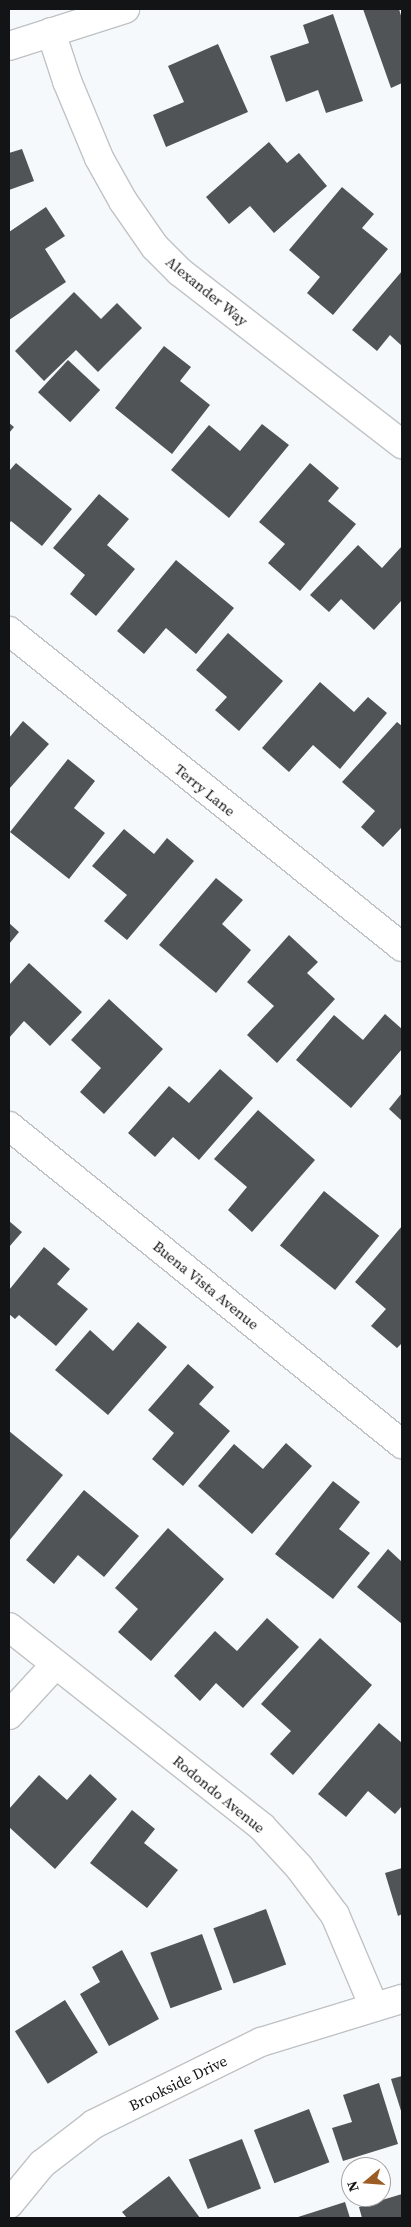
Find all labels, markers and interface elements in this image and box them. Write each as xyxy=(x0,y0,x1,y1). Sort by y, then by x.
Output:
street label: Alexander Way xyxy=(162,252,252,330)
street label: Terry Lane xyxy=(171,760,239,820)
street label: Buena Vista Avenue xyxy=(149,1237,263,1333)
street label: Rodondo Avenue xyxy=(169,1751,269,1837)
street label: Brookside Drive xyxy=(126,2052,230,2114)
north arrow xyxy=(341,2157,391,2207)
text: N xyxy=(342,2178,364,2194)

